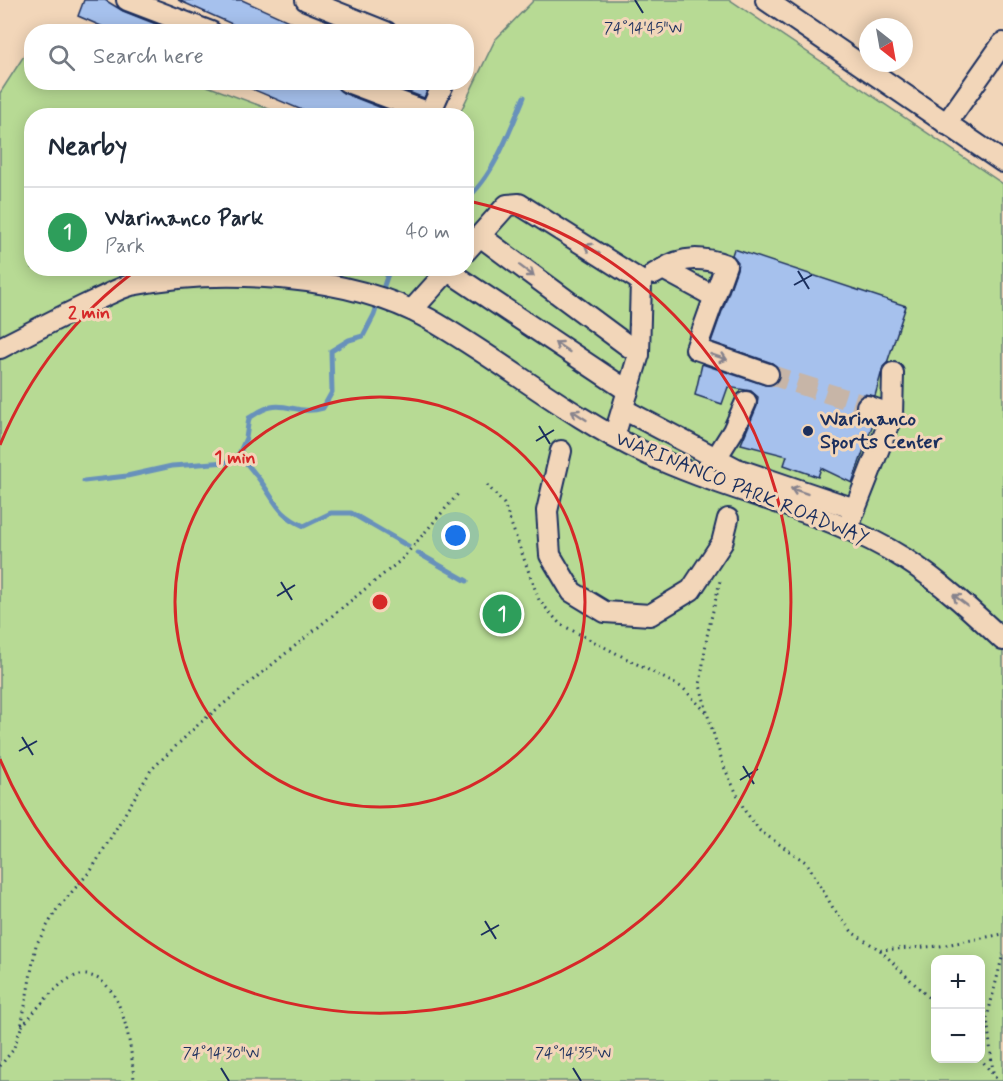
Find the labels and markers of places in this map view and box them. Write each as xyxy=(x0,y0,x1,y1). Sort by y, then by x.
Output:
place label: Warinanco Sports Center xyxy=(819,406,943,456)
marker: Warinanco Sports Center xyxy=(801,424,815,438)
centre of rings xyxy=(370,592,390,612)
pin: 1 xyxy=(482,592,522,636)

